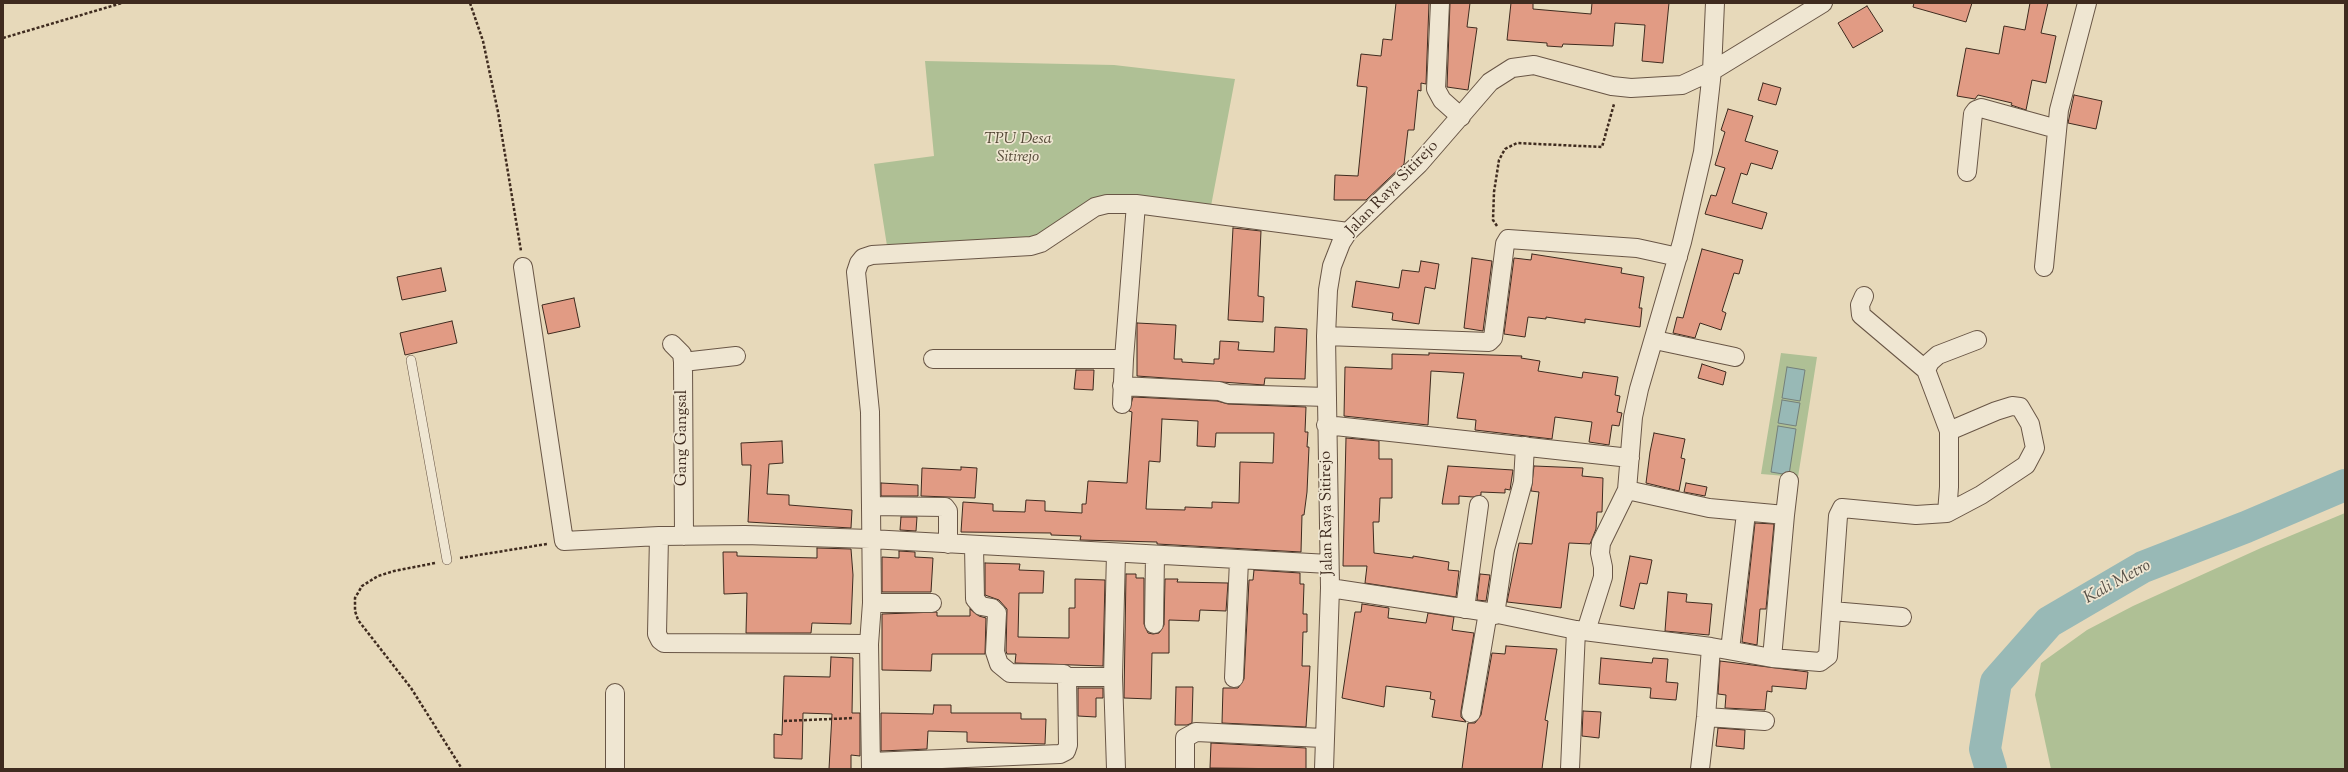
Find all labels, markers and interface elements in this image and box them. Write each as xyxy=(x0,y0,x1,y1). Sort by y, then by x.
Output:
park label: TPU Desa Sitirejo xyxy=(984,130,1052,168)
street label: Jalan Raya Sitirejo xyxy=(1343,138,1443,240)
street label: Gang Gangsal xyxy=(673,390,693,486)
street label: Jalan Raya Sitirejo xyxy=(1317,451,1339,575)
water label: Kali Metro xyxy=(2081,556,2155,610)

